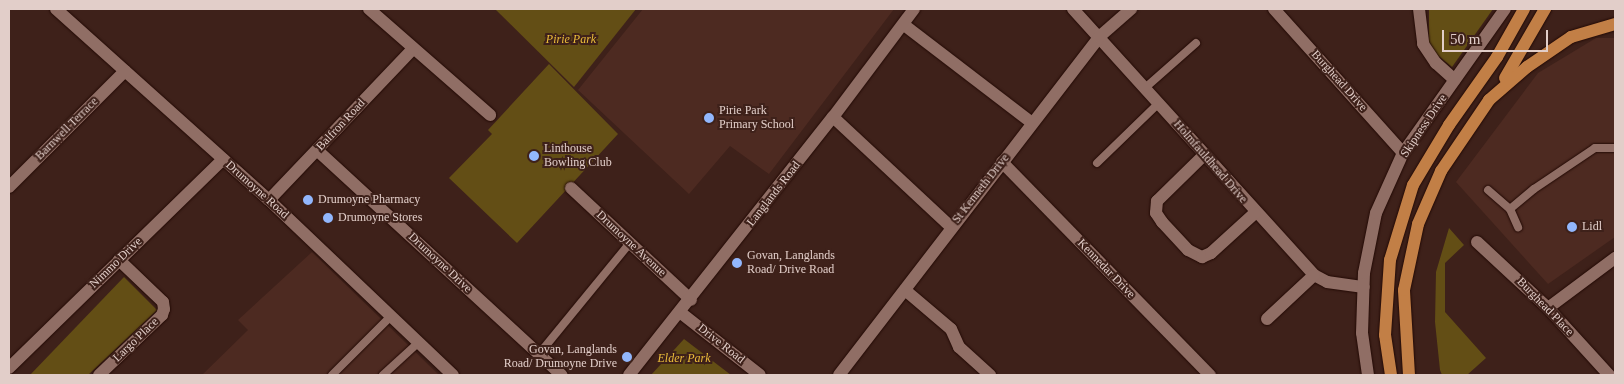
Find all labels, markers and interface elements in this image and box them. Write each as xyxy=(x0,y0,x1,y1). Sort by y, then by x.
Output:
scale bar xyxy=(1444,20,1550,52)
text: 50 m xyxy=(1450,31,1480,47)
park label: Pirie Park xyxy=(546,33,596,47)
street label: Burghead Drive xyxy=(1308,48,1370,114)
street label: Skipness Drive xyxy=(1398,92,1450,160)
street label: Barnwell Terrace xyxy=(33,95,101,163)
street label: Balfron Road xyxy=(314,96,368,154)
place label: Pirie Park Primary School xyxy=(719,104,794,132)
marker: Pirie Park Primary School xyxy=(703,112,715,124)
street label: Holmfauldhead Drive xyxy=(1170,118,1250,206)
place label: Linthouse Bowling Club xyxy=(544,142,612,170)
marker: Linthouse Bowling Club xyxy=(528,150,540,162)
street label: St Kenneth Drive xyxy=(949,151,1013,227)
street label: Drumoyne Road xyxy=(223,158,291,222)
street label: Langlands Road xyxy=(744,159,804,229)
place label: Drumoyne Pharmacy xyxy=(318,193,420,207)
marker: Drumoyne Pharmacy xyxy=(302,194,314,206)
street label: Drumoyne Avenue xyxy=(593,208,669,280)
place label: Drumoyne Stores xyxy=(338,211,422,225)
marker: Drumoyne Stores xyxy=(322,212,334,224)
place label: Lidl xyxy=(1582,220,1602,234)
marker: Lidl xyxy=(1566,221,1578,233)
street label: Drumoyne Drive xyxy=(405,230,475,296)
street label: Nimmo Drive xyxy=(87,235,145,291)
street label: Kennedar Drive xyxy=(1074,236,1138,302)
place label: Govan, Langlands Road/ Drive Road xyxy=(747,249,835,277)
marker: Govan, Langlands Road/ Drive Road xyxy=(731,257,743,269)
street label: Burghead Place xyxy=(1514,275,1576,339)
street label: Largo Place xyxy=(110,315,162,365)
street label: Drive Road xyxy=(695,321,747,367)
place label: Govan, Langlands Road/ Drumoyne Drive xyxy=(504,343,617,371)
marker: Govan, Langlands Road/ Drumoyne Drive xyxy=(621,351,633,363)
park label: Elder Park xyxy=(658,352,710,366)

